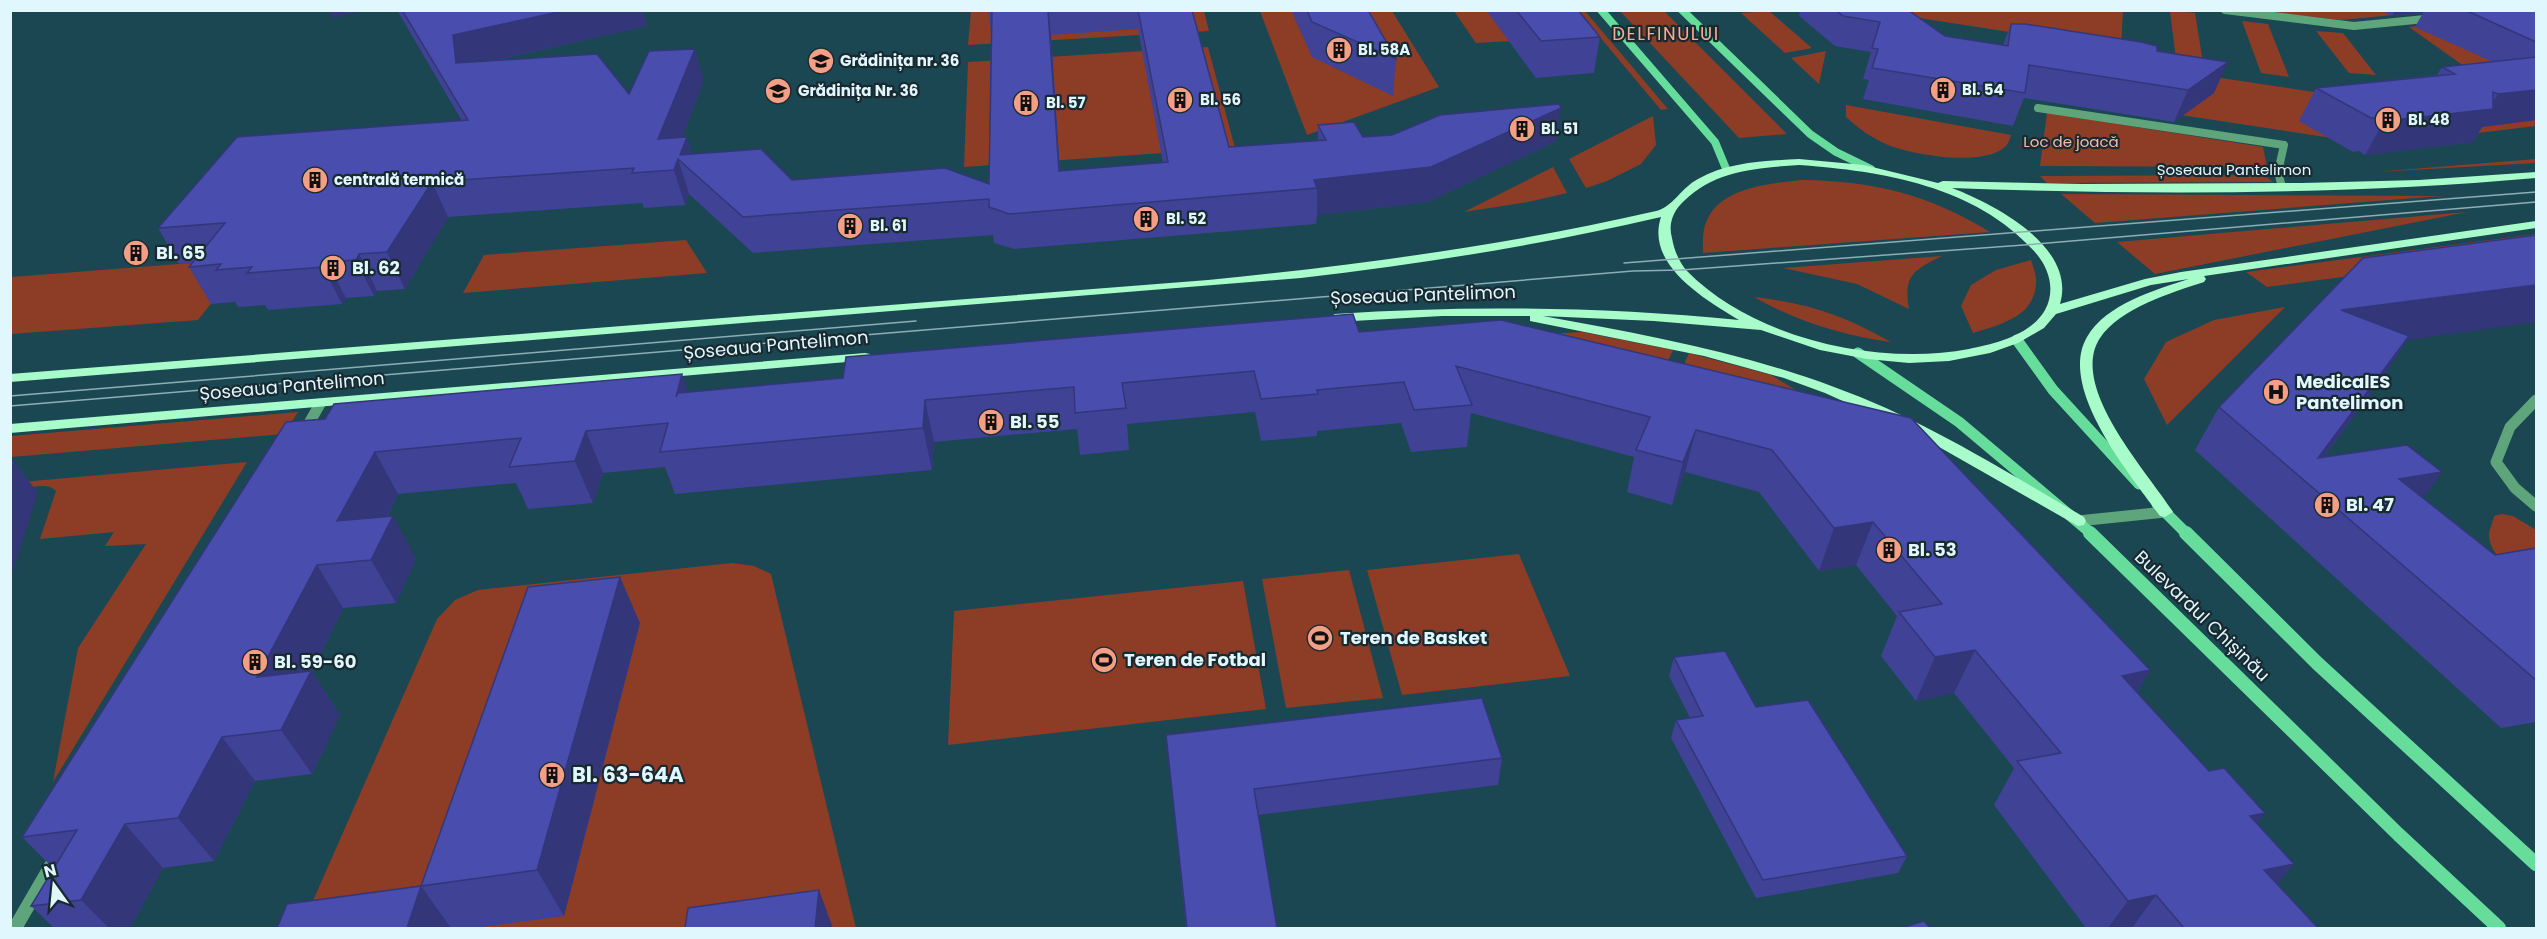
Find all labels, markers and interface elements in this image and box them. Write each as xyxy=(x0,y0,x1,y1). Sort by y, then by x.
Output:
district label: DELFINULUI xyxy=(1612,21,1720,46)
building icon: Bl. 58A xyxy=(1324,35,1354,65)
place label: Bl. 58A xyxy=(1358,39,1410,60)
school or university icon: Grădinița nr. 36 xyxy=(806,46,836,76)
place label: Grădinița nr. 36 xyxy=(840,50,959,72)
building icon: Bl. 54 xyxy=(1928,75,1958,105)
school or university icon: Grădinița Nr. 36 xyxy=(763,76,793,106)
place label: Bl. 54 xyxy=(1962,79,2004,100)
place label: Grădinița Nr. 36 xyxy=(798,80,918,102)
building icon: Bl. 56 xyxy=(1165,85,1195,115)
building icon: Bl. 57 xyxy=(1011,88,1041,118)
place label: Bl. 56 xyxy=(1200,89,1241,110)
place label: Bl. 57 xyxy=(1046,92,1086,113)
building icon: Bl. 48 xyxy=(2373,105,2403,135)
place label: Bl. 48 xyxy=(2408,109,2450,130)
building icon: Bl. 51 xyxy=(1507,114,1537,144)
place label: Bl. 51 xyxy=(1541,118,1578,139)
park label: Loc de joacă xyxy=(2023,131,2119,152)
street label: Șoseaua Pantelimon xyxy=(2157,159,2311,180)
building icon: centrală termică xyxy=(300,165,330,195)
place label: centrală termică xyxy=(334,169,464,190)
building icon: Bl. 52 xyxy=(1131,204,1161,234)
place label: Bl. 52 xyxy=(1166,208,1206,229)
building icon: Bl. 61 xyxy=(835,211,865,241)
place label: Bl. 61 xyxy=(870,215,907,236)
building icon: Bl. 65 xyxy=(121,238,151,268)
place label: Bl. 65 xyxy=(156,240,205,265)
building icon: Bl. 62 xyxy=(318,253,348,283)
place label: Bl. 62 xyxy=(352,255,400,280)
street label: Șoseaua Pantelimon xyxy=(1330,279,1516,310)
street label: Șoseaua Pantelimon xyxy=(682,324,869,365)
street label: Șoseaua Pantelimon xyxy=(198,365,385,406)
place label: MedicalES Pantelimon xyxy=(2296,369,2403,415)
hospital icon: MedicalES Pantelimon xyxy=(2261,377,2291,407)
building icon: Bl. 55 xyxy=(976,407,1006,437)
place label: Bl. 55 xyxy=(1010,409,1059,434)
building icon: Bl. 47 xyxy=(2312,490,2342,520)
place label: Bl. 47 xyxy=(2346,492,2394,517)
building icon: Bl. 53 xyxy=(1874,535,1904,565)
place label: Bl. 53 xyxy=(1908,537,1957,562)
street label: Bulevardul Chișinău xyxy=(2129,545,2275,687)
sports icon: Teren de Basket xyxy=(1305,623,1335,653)
place label: Teren de Basket xyxy=(1340,625,1487,650)
sports icon: Teren de Fotbal xyxy=(1089,645,1119,675)
building icon: Bl. 59-60 xyxy=(240,647,270,677)
place label: Teren de Fotbal xyxy=(1124,647,1266,672)
place label: Bl. 59-60 xyxy=(274,649,356,674)
building icon: Bl. 63-64A xyxy=(537,760,567,790)
place label: Bl. 63-64A xyxy=(572,760,684,789)
north arrow xyxy=(24,855,84,915)
text: N xyxy=(41,858,59,884)

